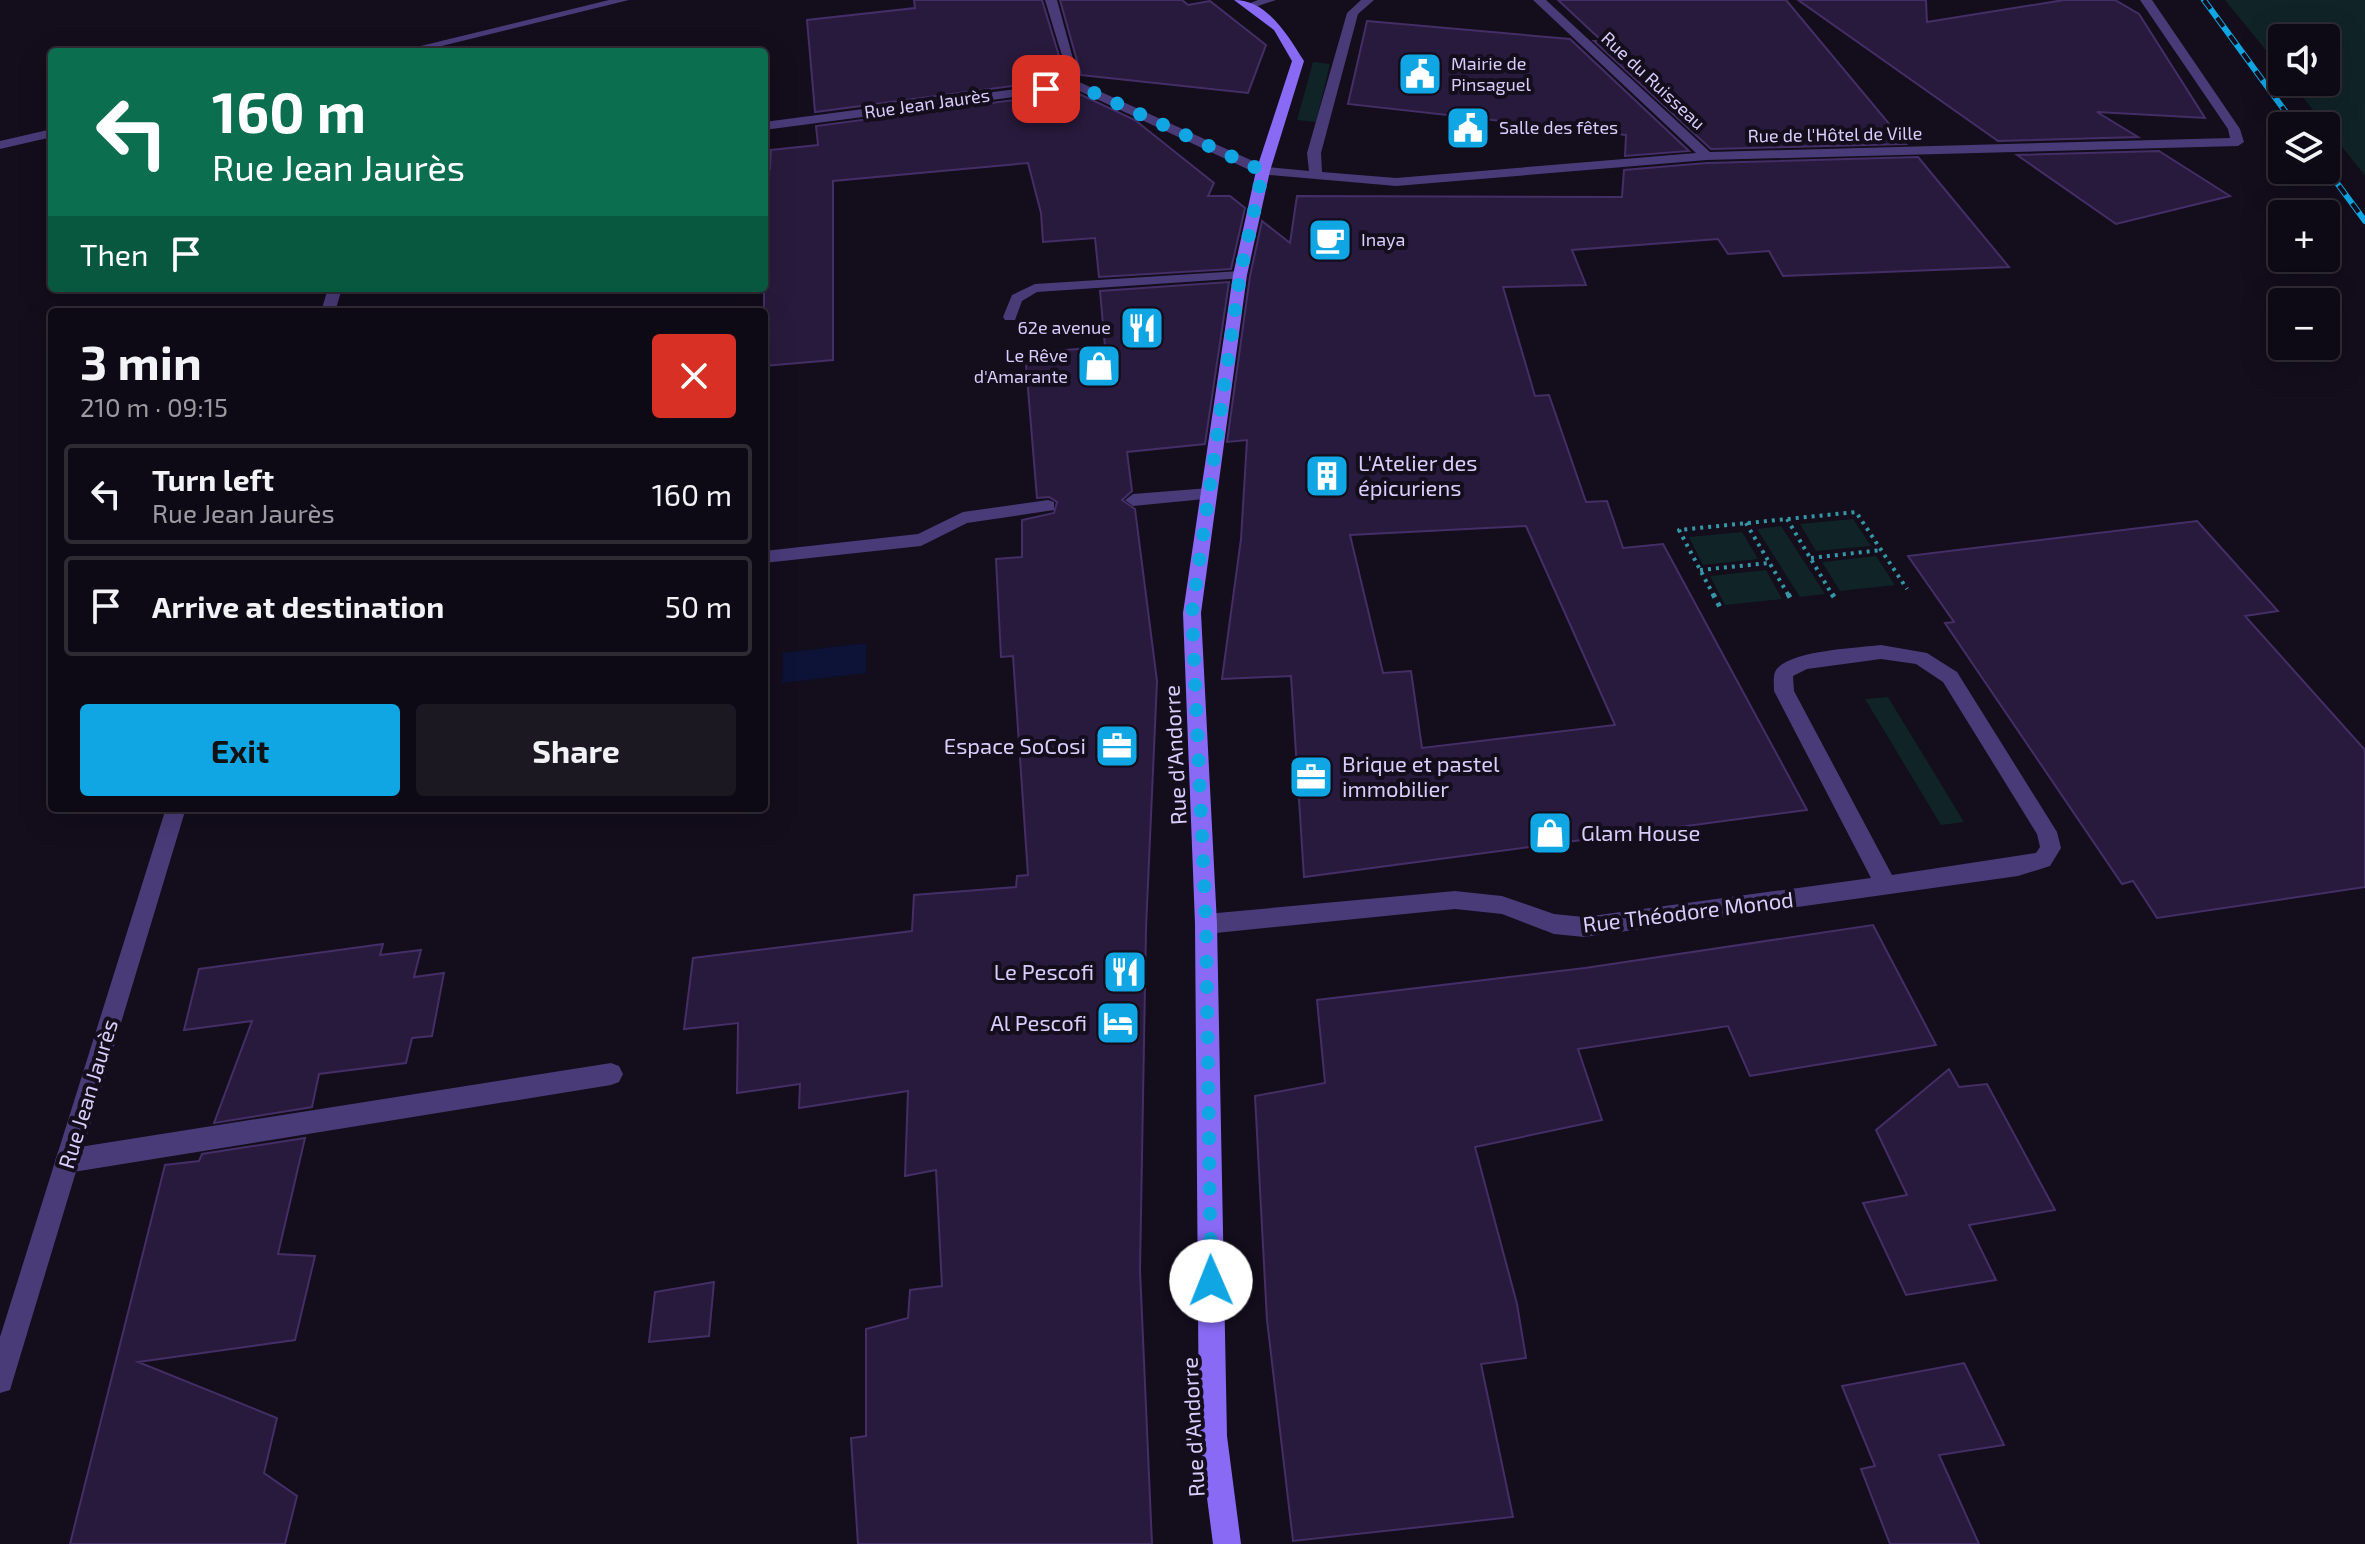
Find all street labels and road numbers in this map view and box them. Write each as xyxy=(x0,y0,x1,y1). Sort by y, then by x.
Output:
street label: Rue du Ruisseau xyxy=(1597,27,1710,134)
street label: Rue Jean Jaurès xyxy=(863,83,991,123)
street label: Rue de l'Hôtel de Ville xyxy=(1747,121,1923,147)
street label: Rue d'Andorre xyxy=(1157,684,1191,826)
street label: Rue Théodore Monod xyxy=(1581,885,1795,937)
street label: Rue Jean Jaurès xyxy=(52,1016,122,1171)
street label: Rue d'Andorre xyxy=(1175,1356,1209,1498)

